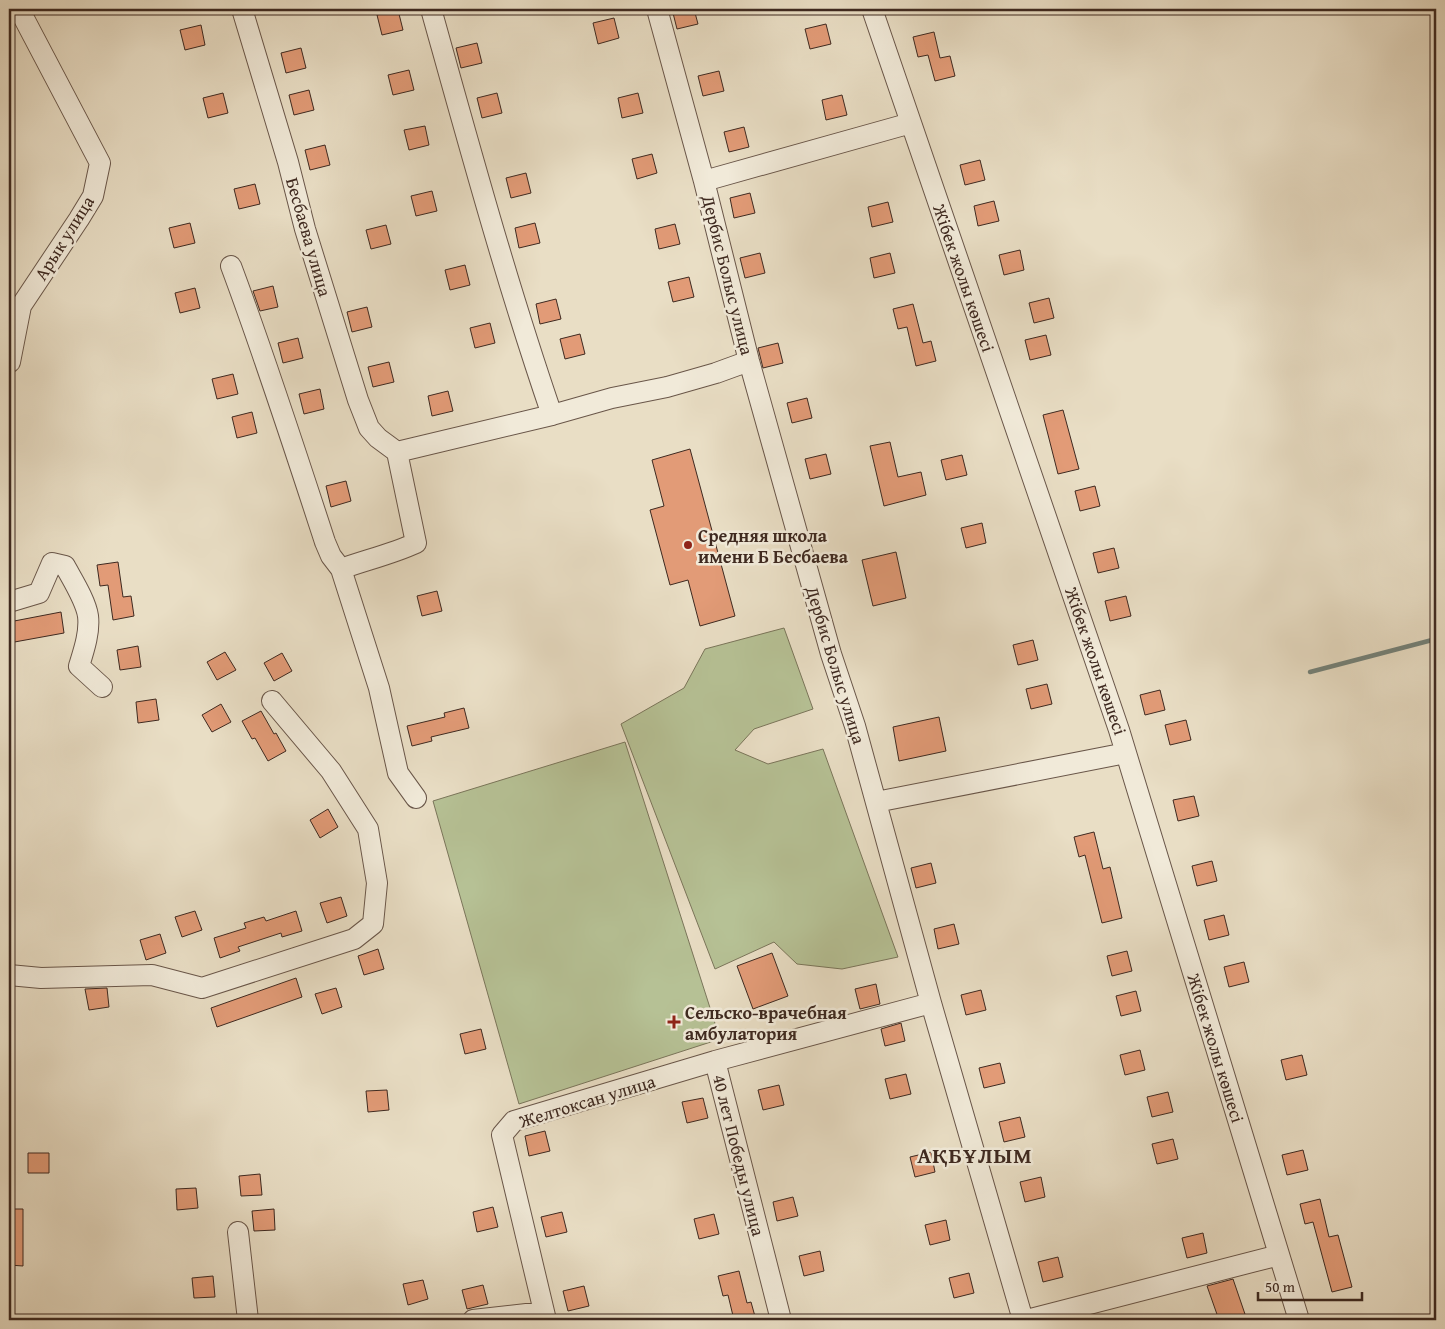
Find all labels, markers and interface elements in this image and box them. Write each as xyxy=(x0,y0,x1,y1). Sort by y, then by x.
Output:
street label: Бесбаева улица xyxy=(279,174,339,300)
street label: Арык улица xyxy=(27,190,101,286)
street label: Дербис Болыс улица xyxy=(695,191,761,358)
street label: Жібек жолы көшесі xyxy=(926,200,1002,356)
place label: Средняя школа имени Б Бесбаева xyxy=(698,522,849,570)
marker: Средняя школа имени Б Бесбаева xyxy=(682,539,694,551)
street label: Дербис Болыс улица xyxy=(799,582,873,748)
street label: Жібек жолы көшесі xyxy=(1058,583,1134,739)
street label: Жібек жолы көшесі xyxy=(1180,969,1252,1126)
place label: Сельско-врачебная амбулатория xyxy=(685,999,847,1047)
marker: Сельско-врачебная амбулатория xyxy=(667,1015,681,1029)
street label: Желтоксан улица xyxy=(515,1067,659,1135)
street label: 40 лет Победы улица xyxy=(706,1071,772,1239)
district label: АҚБҰЛЫМ xyxy=(917,1139,1033,1171)
scale bar xyxy=(1258,1269,1361,1301)
text: 50 m xyxy=(1265,1276,1296,1297)

